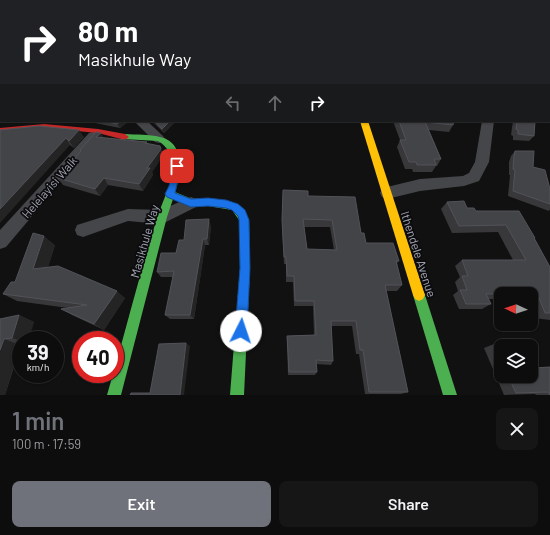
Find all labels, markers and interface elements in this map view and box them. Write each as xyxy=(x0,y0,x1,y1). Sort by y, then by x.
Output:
text: 80 m xyxy=(78,14,138,48)
icon: right xyxy=(12,16,64,68)
text: Masikhule Way xyxy=(78,48,191,70)
icon: left xyxy=(222,92,244,114)
icon: ahead xyxy=(264,92,286,114)
icon: right xyxy=(306,92,328,114)
pin xyxy=(160,149,194,183)
street label: Helelayisi Walk xyxy=(18,153,80,221)
icon: arrive xyxy=(166,155,188,177)
street label: Masikhule Way xyxy=(127,202,161,279)
street label: Ithendele Avenue xyxy=(399,209,439,299)
north arrow xyxy=(494,287,538,331)
map controls xyxy=(494,287,538,383)
position arrow xyxy=(220,310,262,352)
speed limit sign: 40 xyxy=(72,331,124,383)
button: layers xyxy=(494,339,538,383)
text: 39 xyxy=(27,340,49,364)
text: km/h xyxy=(27,361,49,373)
text: 1 min xyxy=(12,406,64,435)
button: close xyxy=(496,408,538,450)
text: 100 m · 17:59 xyxy=(12,436,81,452)
button: Exit xyxy=(12,481,271,527)
button: Share xyxy=(279,481,538,527)

